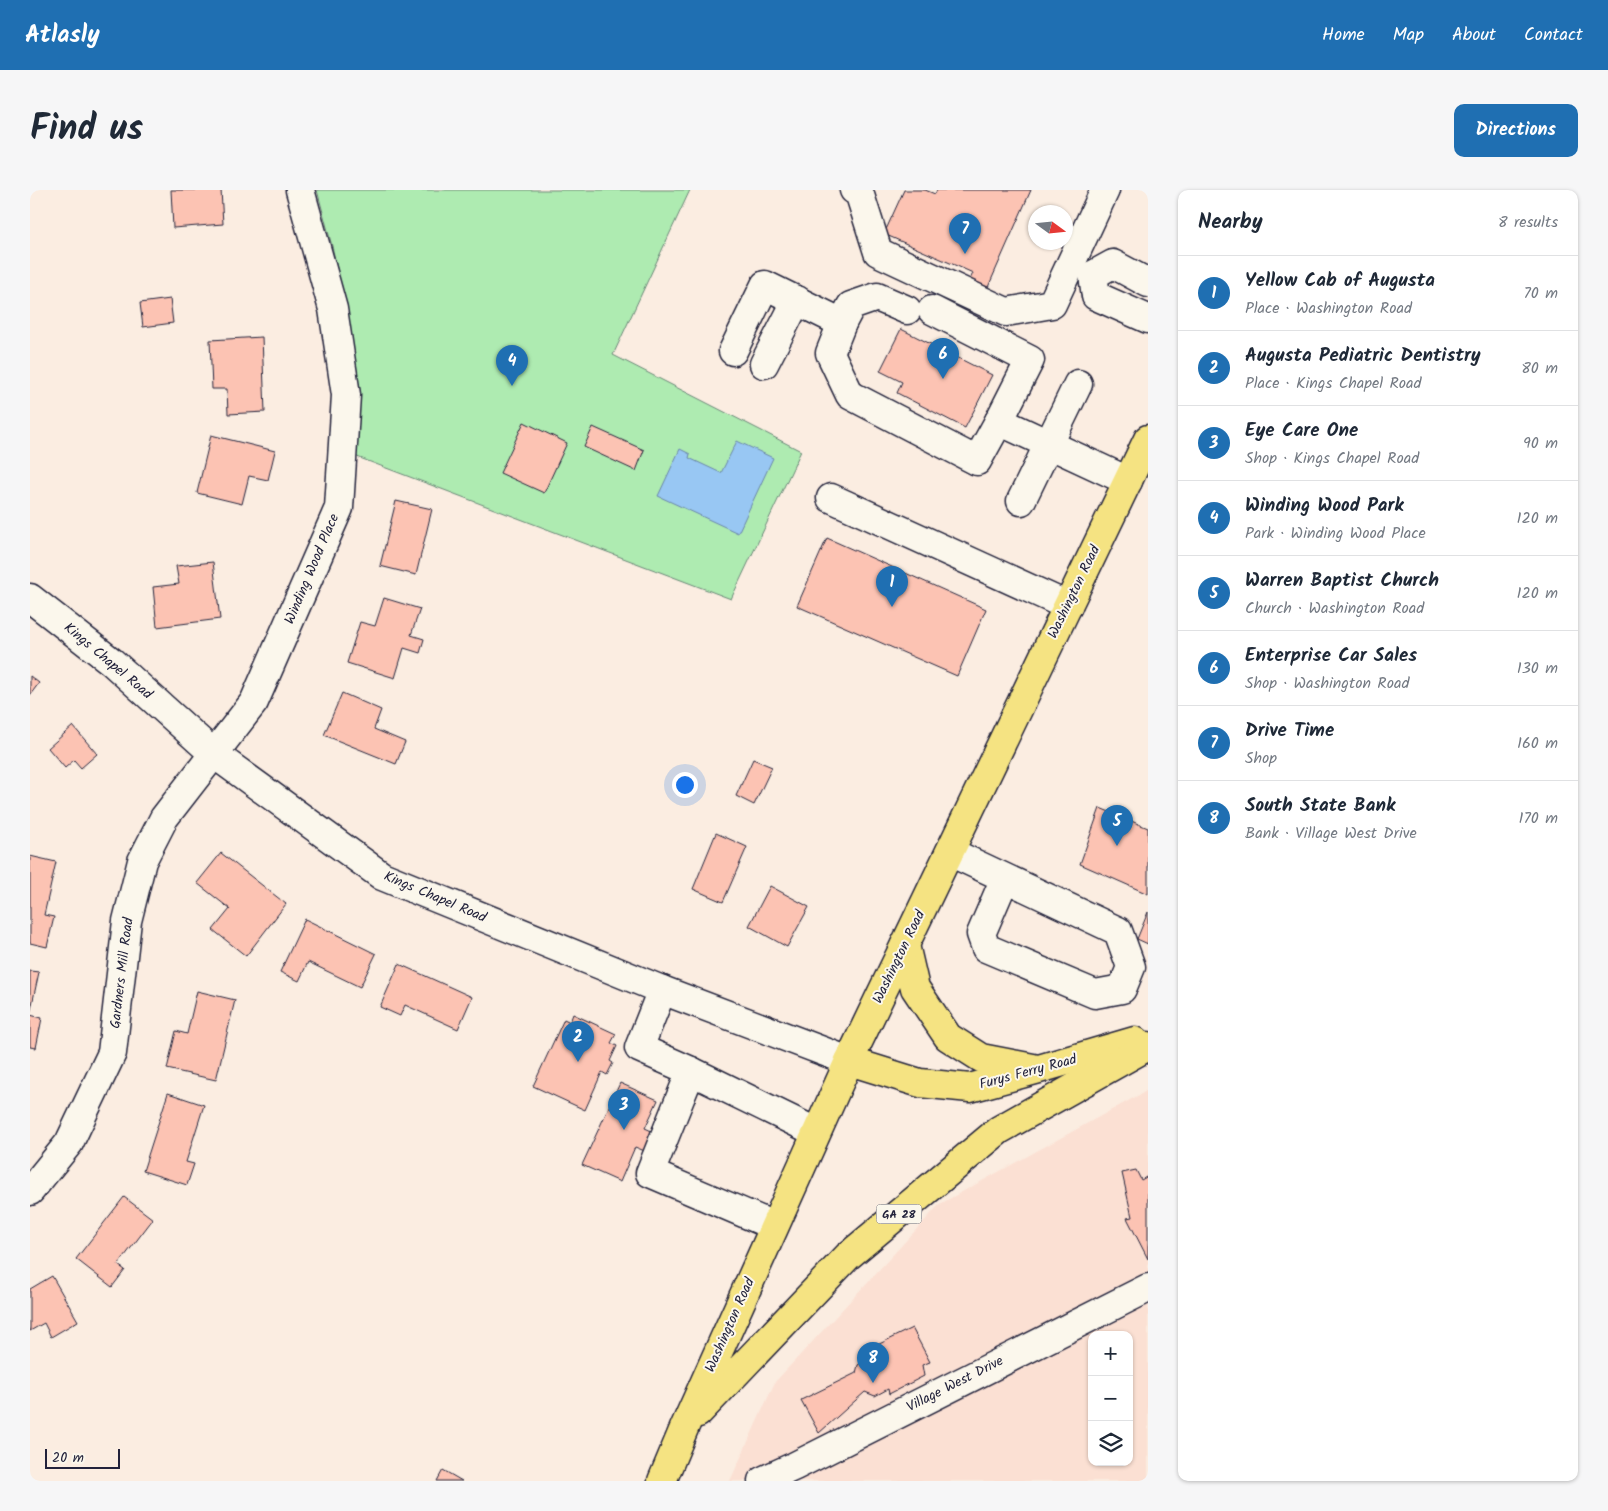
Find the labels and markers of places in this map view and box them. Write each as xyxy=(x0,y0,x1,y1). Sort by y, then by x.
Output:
pin: 7 xyxy=(949,213,981,254)
pin: 6 xyxy=(927,338,959,379)
pin: 4 xyxy=(496,345,528,386)
pin: 1 xyxy=(876,566,908,607)
pin: 5 xyxy=(1101,805,1133,846)
pin: 2 xyxy=(562,1021,594,1062)
pin: 3 xyxy=(608,1089,640,1130)
pin: 8 xyxy=(857,1342,889,1383)

